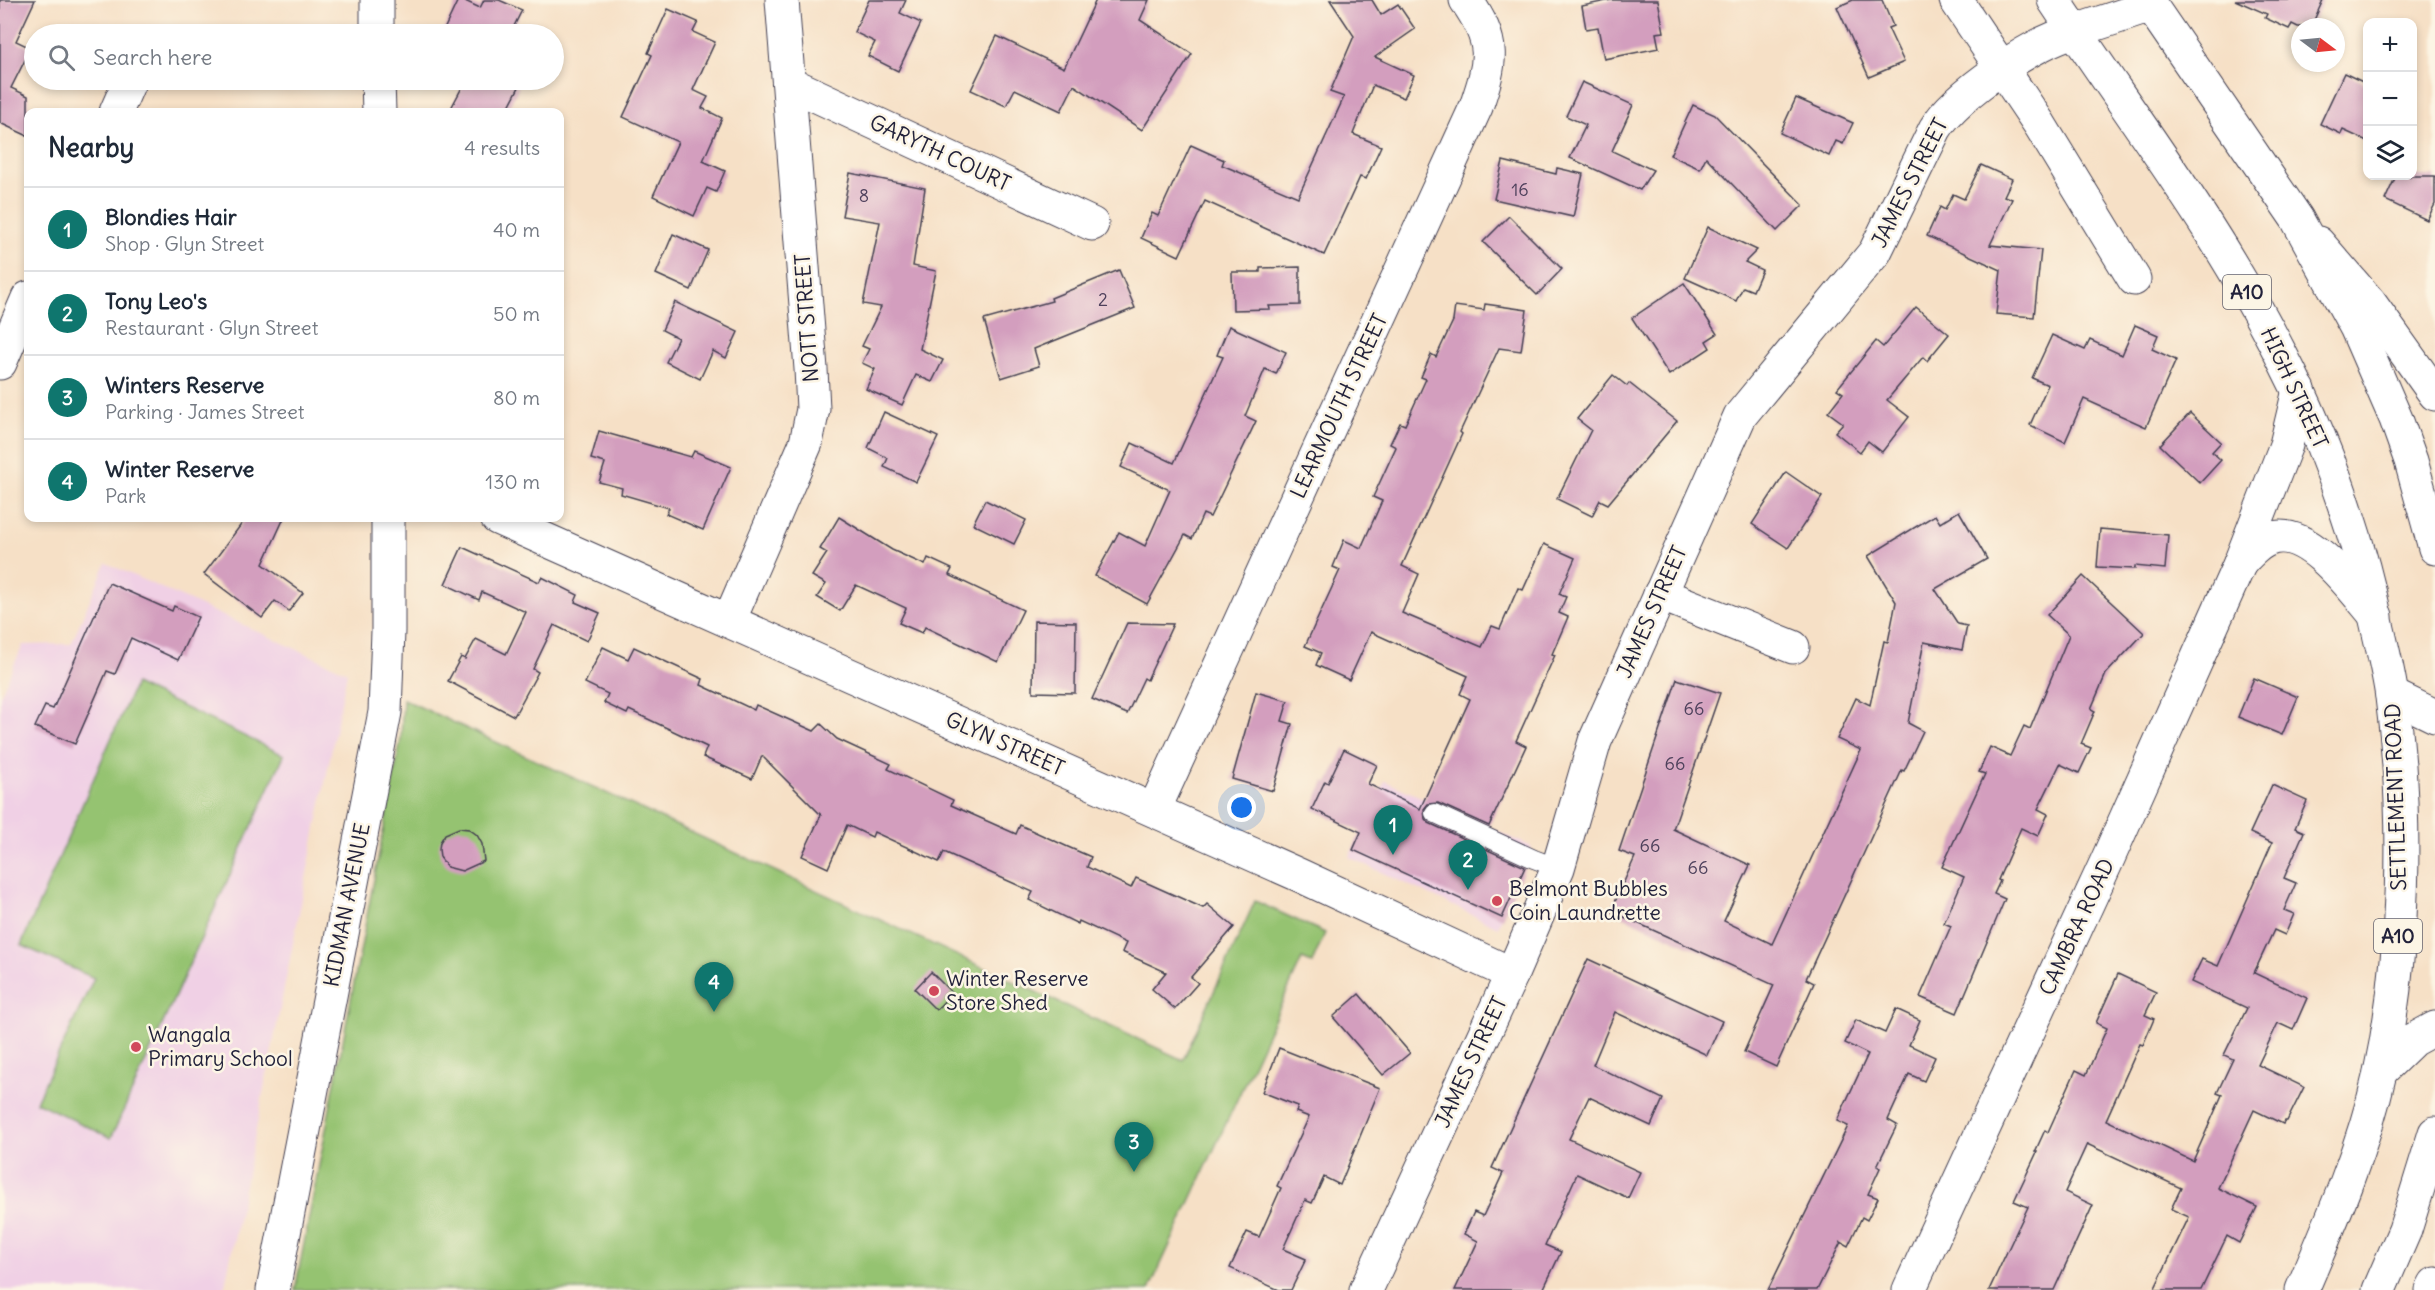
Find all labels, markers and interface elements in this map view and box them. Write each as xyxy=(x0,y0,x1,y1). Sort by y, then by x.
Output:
north arrow xyxy=(2291,18,2345,72)
map controls xyxy=(2363,18,2417,180)
button: + xyxy=(2363,18,2417,72)
search box xyxy=(24,24,564,90)
icon: search xyxy=(45,41,78,74)
text: Search here xyxy=(93,43,212,71)
button: − xyxy=(2363,72,2417,126)
street label: GARYTH COURT xyxy=(865,108,1015,197)
street label: JAMES STREET xyxy=(1865,113,1954,252)
button: layers xyxy=(2363,126,2417,180)
text: Nearby xyxy=(48,131,134,164)
text: 4 results xyxy=(464,135,540,160)
house number: 16 xyxy=(1511,178,1529,201)
house number: 8 xyxy=(859,184,869,207)
text: Blondies Hair xyxy=(105,203,237,231)
text: 1 xyxy=(64,217,71,242)
text: 40 m xyxy=(493,217,540,242)
text: Shop · Glyn Street xyxy=(105,231,264,256)
street label: NOTT STREET xyxy=(789,253,824,383)
road number: A10 xyxy=(2223,275,2271,309)
text: Tony Leo's xyxy=(105,287,207,315)
house number: 2 xyxy=(1098,288,1108,311)
text: 2 xyxy=(62,301,73,326)
text: 50 m xyxy=(493,301,540,326)
street label: LEARMOUTH STREET xyxy=(1284,309,1393,503)
text: Restaurant · Glyn Street xyxy=(105,315,318,340)
street label: HIGH STREET xyxy=(2255,323,2334,453)
text: Winters Reserve xyxy=(105,371,264,399)
text: 3 xyxy=(62,385,73,410)
text: 80 m xyxy=(493,385,540,410)
text: Parking · James Street xyxy=(105,399,305,424)
text: Winter Reserve xyxy=(105,455,254,483)
text: 4 xyxy=(62,469,73,494)
text: 130 m xyxy=(485,469,540,494)
text: Park xyxy=(105,483,146,508)
street label: JAMES STREET xyxy=(1610,542,1693,682)
house number: 66 xyxy=(1684,697,1704,720)
street label: SETTLEMENT ROAD xyxy=(2379,703,2412,891)
street label: GLYN STREET xyxy=(941,705,1069,782)
house number: 66 xyxy=(1665,752,1685,775)
your location xyxy=(1227,793,1256,822)
pin: 1 xyxy=(1374,806,1412,855)
street label: KIDMAN AVENUE xyxy=(317,821,376,989)
house number: 66 xyxy=(1640,834,1660,857)
pin: 2 xyxy=(1448,840,1488,890)
street label: CAMBRA ROAD xyxy=(2033,854,2120,999)
house number: 66 xyxy=(1688,856,1708,879)
place label: Belmont Bubbles Coin Laundrette xyxy=(1509,875,1668,926)
marker: Belmont Bubbles Coin Laundrette xyxy=(1490,894,1504,908)
road number: A10 xyxy=(2374,919,2422,953)
pin: 4 xyxy=(694,962,734,1012)
place label: Winter Reserve Store Shed xyxy=(946,965,1089,1016)
marker: Winter Reserve Store Shed xyxy=(927,984,941,998)
street label: JAMES STREET xyxy=(1428,992,1513,1132)
place label: Wangala Primary School xyxy=(148,1021,293,1072)
marker: Wangala Primary School xyxy=(129,1040,143,1054)
pin: 3 xyxy=(1114,1122,1154,1172)

